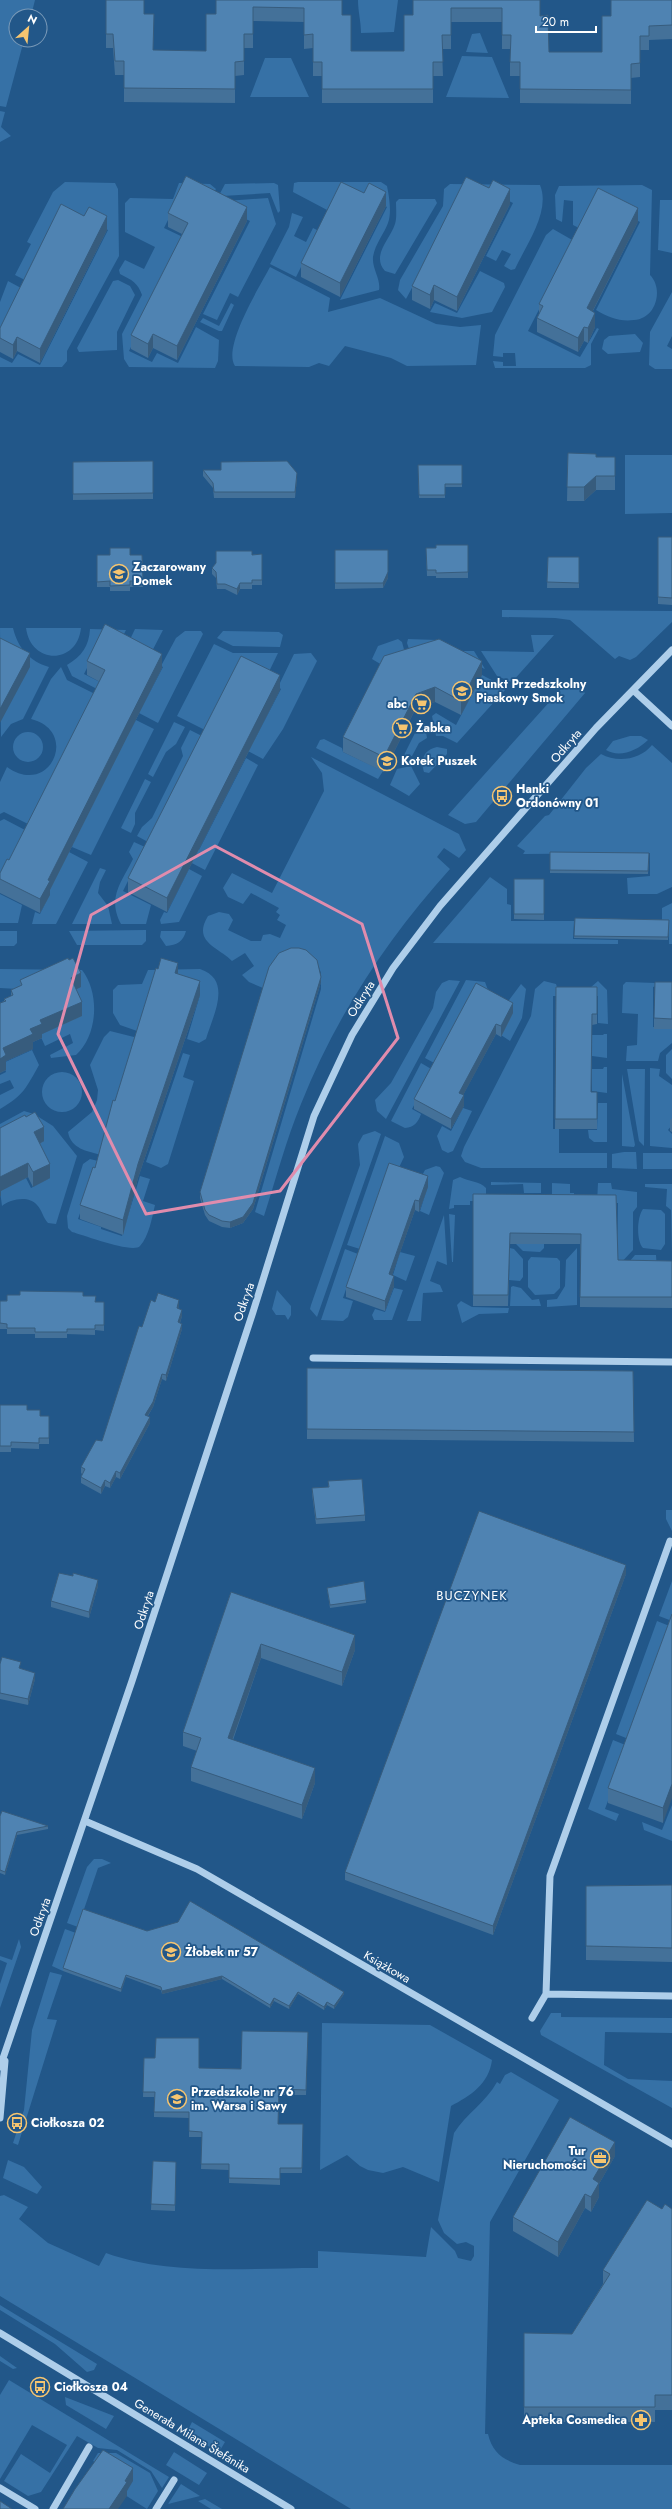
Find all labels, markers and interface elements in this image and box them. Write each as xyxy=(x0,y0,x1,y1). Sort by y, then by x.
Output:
north arrow xyxy=(8,8,48,48)
scale bar xyxy=(536,8,596,34)
text: N xyxy=(25,10,40,28)
text: 20 m xyxy=(542,13,569,31)
place label: Zaczarowany Domek xyxy=(133,558,207,590)
school or university icon: Zaczarowany Domek xyxy=(108,563,130,585)
place label: Punkt Przedszkolny Piaskowy Smok xyxy=(476,675,587,707)
school or university icon: Punkt Przedszkolny Piaskowy Smok xyxy=(451,680,473,702)
supermarket icon: abc xyxy=(410,693,432,715)
place label: abc xyxy=(387,695,407,713)
supermarket icon: Żabka xyxy=(391,717,413,739)
place label: Żabka xyxy=(416,719,451,737)
street label: Odkryta xyxy=(546,725,586,767)
school or university icon: Kotek Puszek xyxy=(376,750,398,772)
place label: Kotek Puszek xyxy=(401,752,477,770)
place label: Hanki Ordonówny 01 xyxy=(516,780,599,812)
bus stop icon: Hanki Ordonówny 01 xyxy=(491,785,513,807)
street label: Odkryta xyxy=(343,977,379,1021)
street label: Odkryta xyxy=(229,1280,259,1324)
district label: BUCZYNEK xyxy=(436,1586,508,1605)
street label: Odkryta xyxy=(129,1588,159,1632)
street label: Odkryta xyxy=(25,1895,55,1939)
school or university icon: Żłobek nr 57 xyxy=(160,1941,182,1963)
place label: Żłobek nr 57 xyxy=(185,1943,259,1961)
street label: Książkowa xyxy=(360,1946,414,1988)
place label: Przedszkole nr 76 im. Warsa i Sawy xyxy=(191,2083,294,2115)
school or university icon: Przedszkole nr 76 im. Warsa i Sawy xyxy=(166,2088,188,2110)
bus stop icon: Ciołkosza 02 xyxy=(6,2112,28,2134)
place label: Ciołkosza 02 xyxy=(31,2114,105,2132)
place label: Tur Nieruchomości xyxy=(503,2142,586,2174)
office icon: Tur Nieruchomości xyxy=(589,2147,611,2169)
bus stop icon: Ciołkosza 04 xyxy=(29,2376,51,2398)
place label: Ciołkosza 04 xyxy=(54,2378,128,2396)
street label: Generała Milana Štefánika xyxy=(131,2394,254,2478)
pharmacy icon: Apteka Cosmedica xyxy=(630,2409,652,2431)
place label: Apteka Cosmedica xyxy=(521,2411,627,2429)

